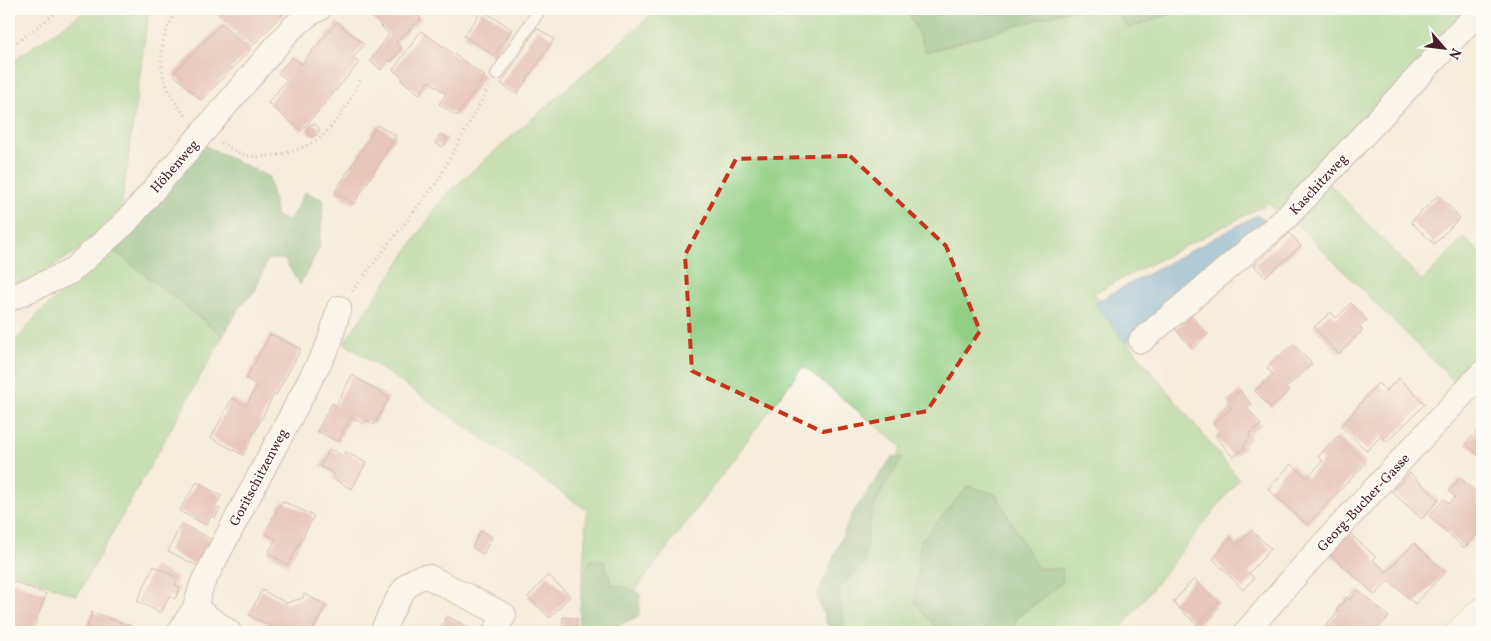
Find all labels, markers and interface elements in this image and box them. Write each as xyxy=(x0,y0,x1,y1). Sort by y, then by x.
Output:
north arrow xyxy=(1418,22,1468,72)
text: N xyxy=(1443,44,1465,62)
street label: Höhenweg xyxy=(147,136,204,198)
street label: Kaschitzweg xyxy=(1286,150,1352,220)
street label: Goritschitzenweg xyxy=(226,426,293,530)
street label: Georg-Bucher-Gasse xyxy=(1313,449,1415,556)

